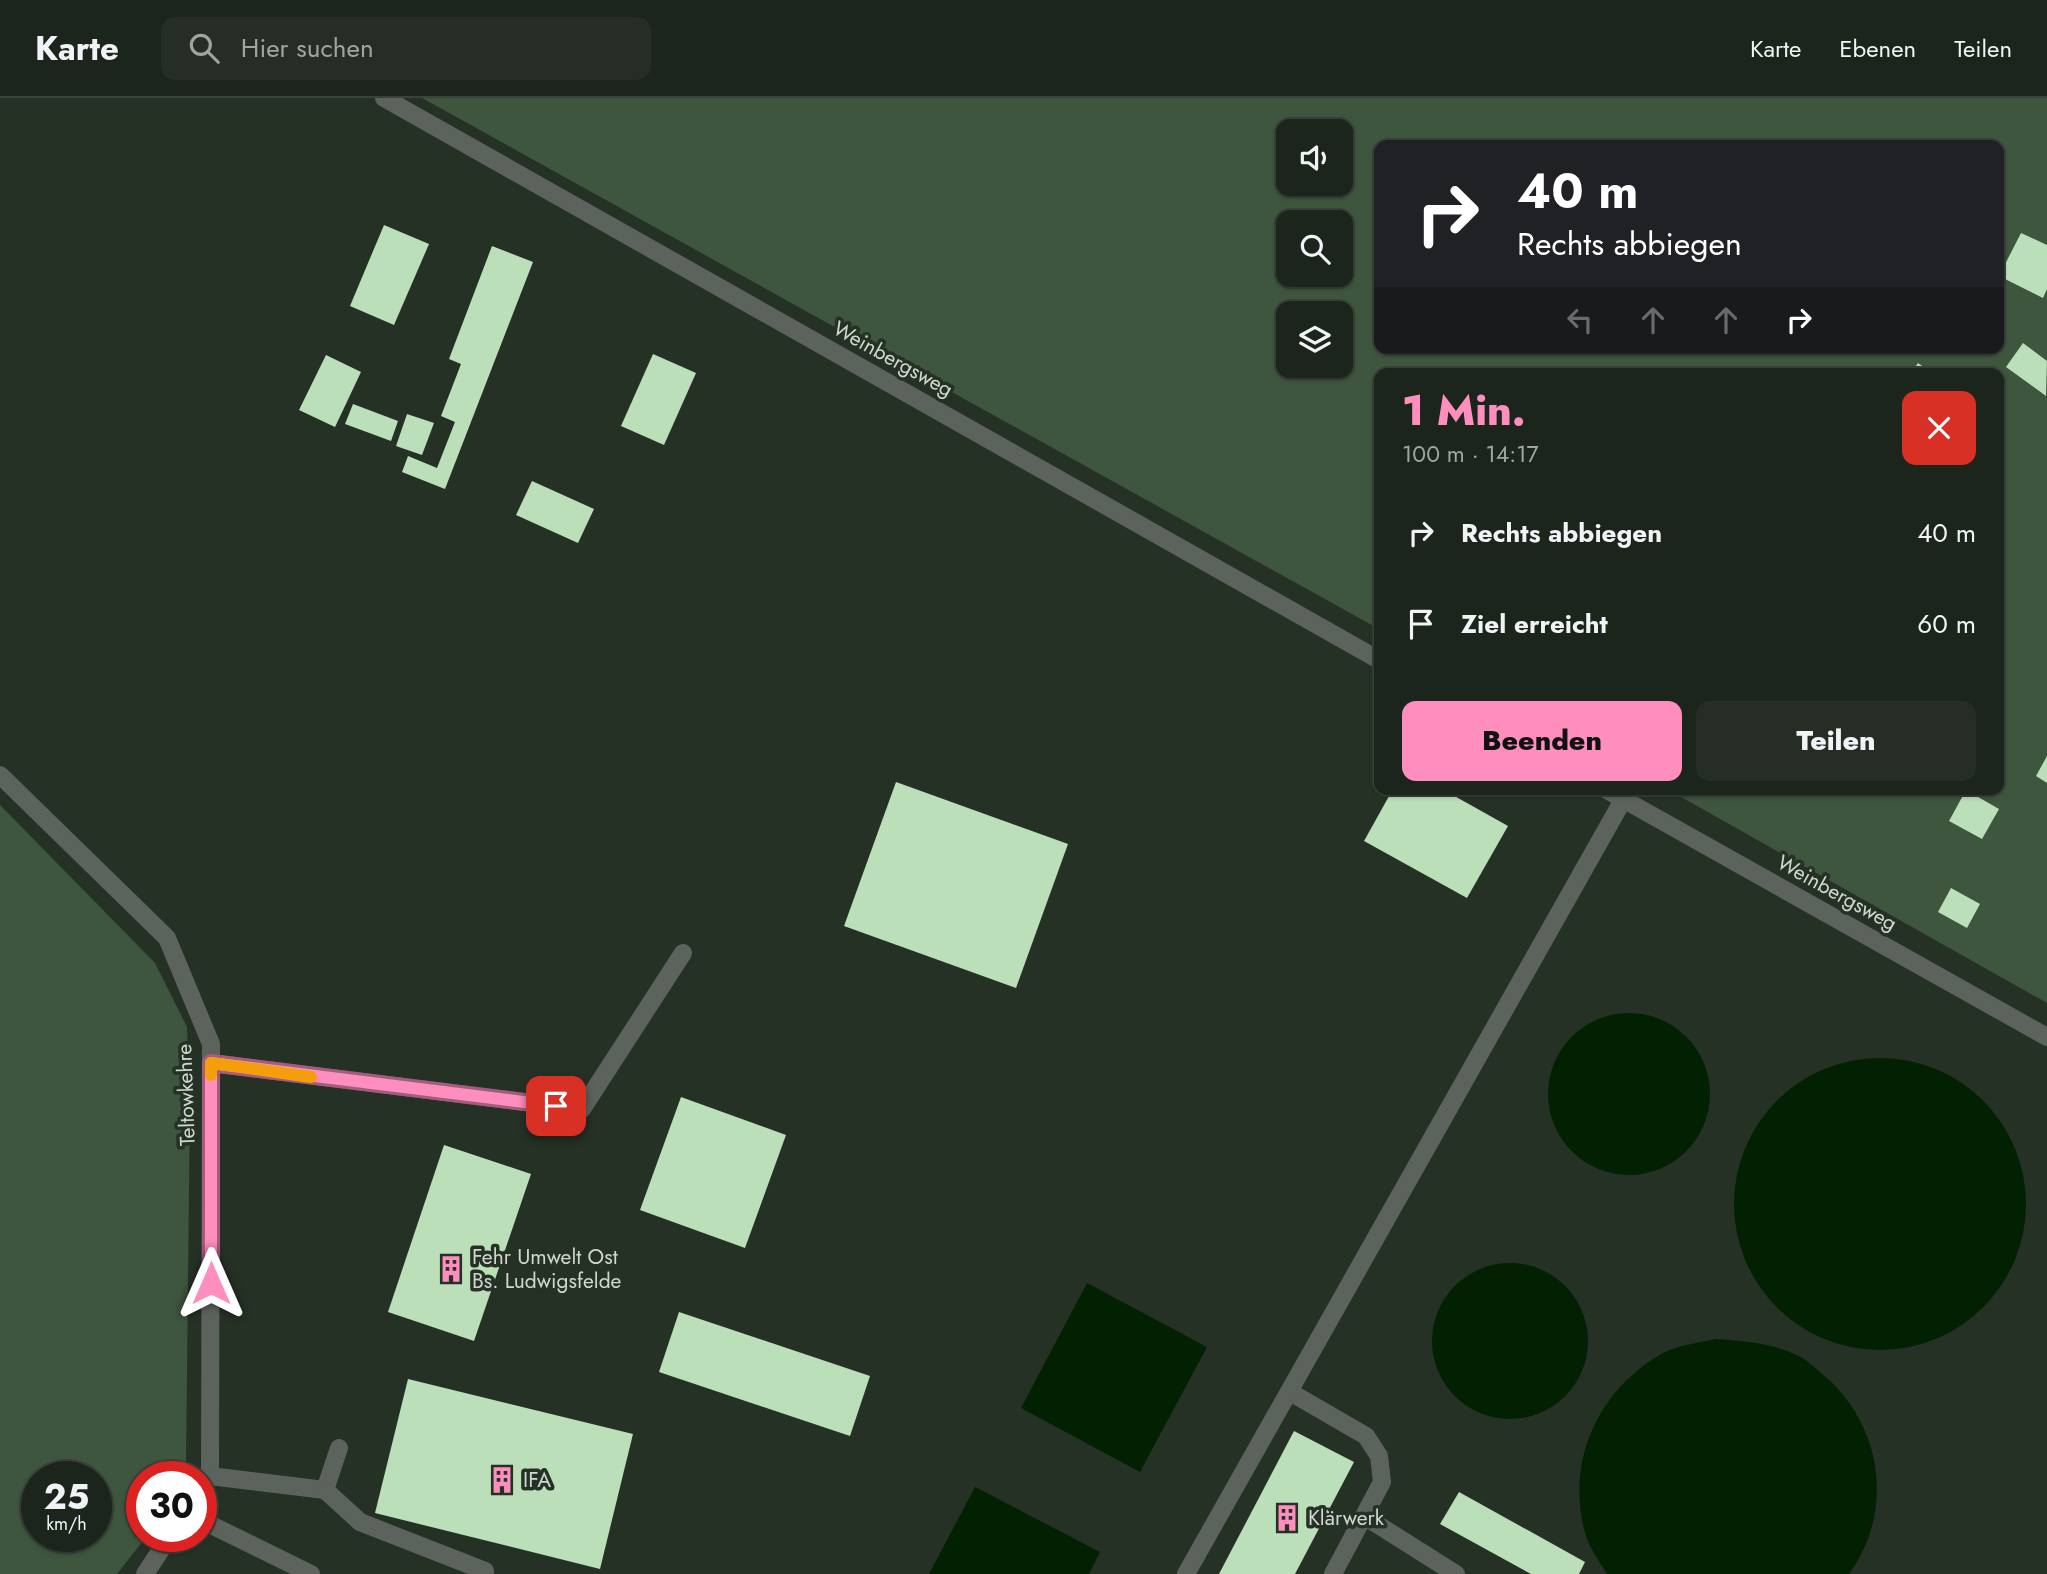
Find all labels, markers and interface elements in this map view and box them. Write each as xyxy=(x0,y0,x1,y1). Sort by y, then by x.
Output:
search box xyxy=(161,17,651,80)
text: Karte xyxy=(35,25,119,72)
icon: search xyxy=(185,29,223,67)
text: Hier suchen xyxy=(241,29,374,67)
text: Karte xyxy=(1750,31,1801,66)
text: Ebenen xyxy=(1839,31,1916,66)
text: Teilen xyxy=(1954,31,2012,66)
map controls xyxy=(1276,119,1353,378)
button: sound xyxy=(1276,119,1353,196)
text: 40 m xyxy=(1517,156,1639,226)
icon: right xyxy=(1402,168,1493,259)
button: search xyxy=(1276,210,1353,287)
text: Rechts abbiegen xyxy=(1517,221,1742,267)
button: layers xyxy=(1276,301,1353,378)
icon: left xyxy=(1561,301,1599,339)
icon: ahead xyxy=(1634,301,1672,339)
icon: ahead xyxy=(1707,301,1745,339)
icon: right xyxy=(1780,301,1818,339)
street label: Weinbergsweg xyxy=(827,314,959,404)
text: 1 Min. xyxy=(1402,380,1526,441)
button: close xyxy=(1902,391,1976,465)
text: 100 m · 14:17 xyxy=(1402,437,1539,471)
icon: right xyxy=(1402,514,1440,552)
text: Rechts abbiegen xyxy=(1461,514,1662,552)
text: 40 m xyxy=(1917,514,1976,552)
icon: arrive xyxy=(1402,605,1440,643)
text: Ziel erreicht xyxy=(1461,605,1608,643)
text: 60 m xyxy=(1917,605,1976,643)
button: Beenden xyxy=(1402,701,1682,781)
button: Teilen xyxy=(1696,701,1976,781)
street label: Weinbergsweg xyxy=(1771,848,1903,938)
street label: Teltowkehre xyxy=(169,1043,203,1147)
pin xyxy=(526,1076,586,1136)
icon: arrive xyxy=(537,1087,575,1125)
place label: Fehr Umwelt Ost Bs. Ludwigsfelde xyxy=(472,1242,622,1296)
position arrow xyxy=(174,1246,248,1320)
building icon: Fehr Umwelt Ost Bs. Ludwigsfelde xyxy=(436,1254,466,1284)
speed limit sign: 30 xyxy=(126,1461,217,1552)
building icon: IFA xyxy=(487,1465,517,1495)
place label: IFA xyxy=(523,1465,551,1495)
text: 25 xyxy=(44,1472,89,1522)
building icon: Klärwerk xyxy=(1272,1503,1302,1533)
place label: Klärwerk xyxy=(1308,1503,1385,1533)
text: km/h xyxy=(46,1511,87,1537)

